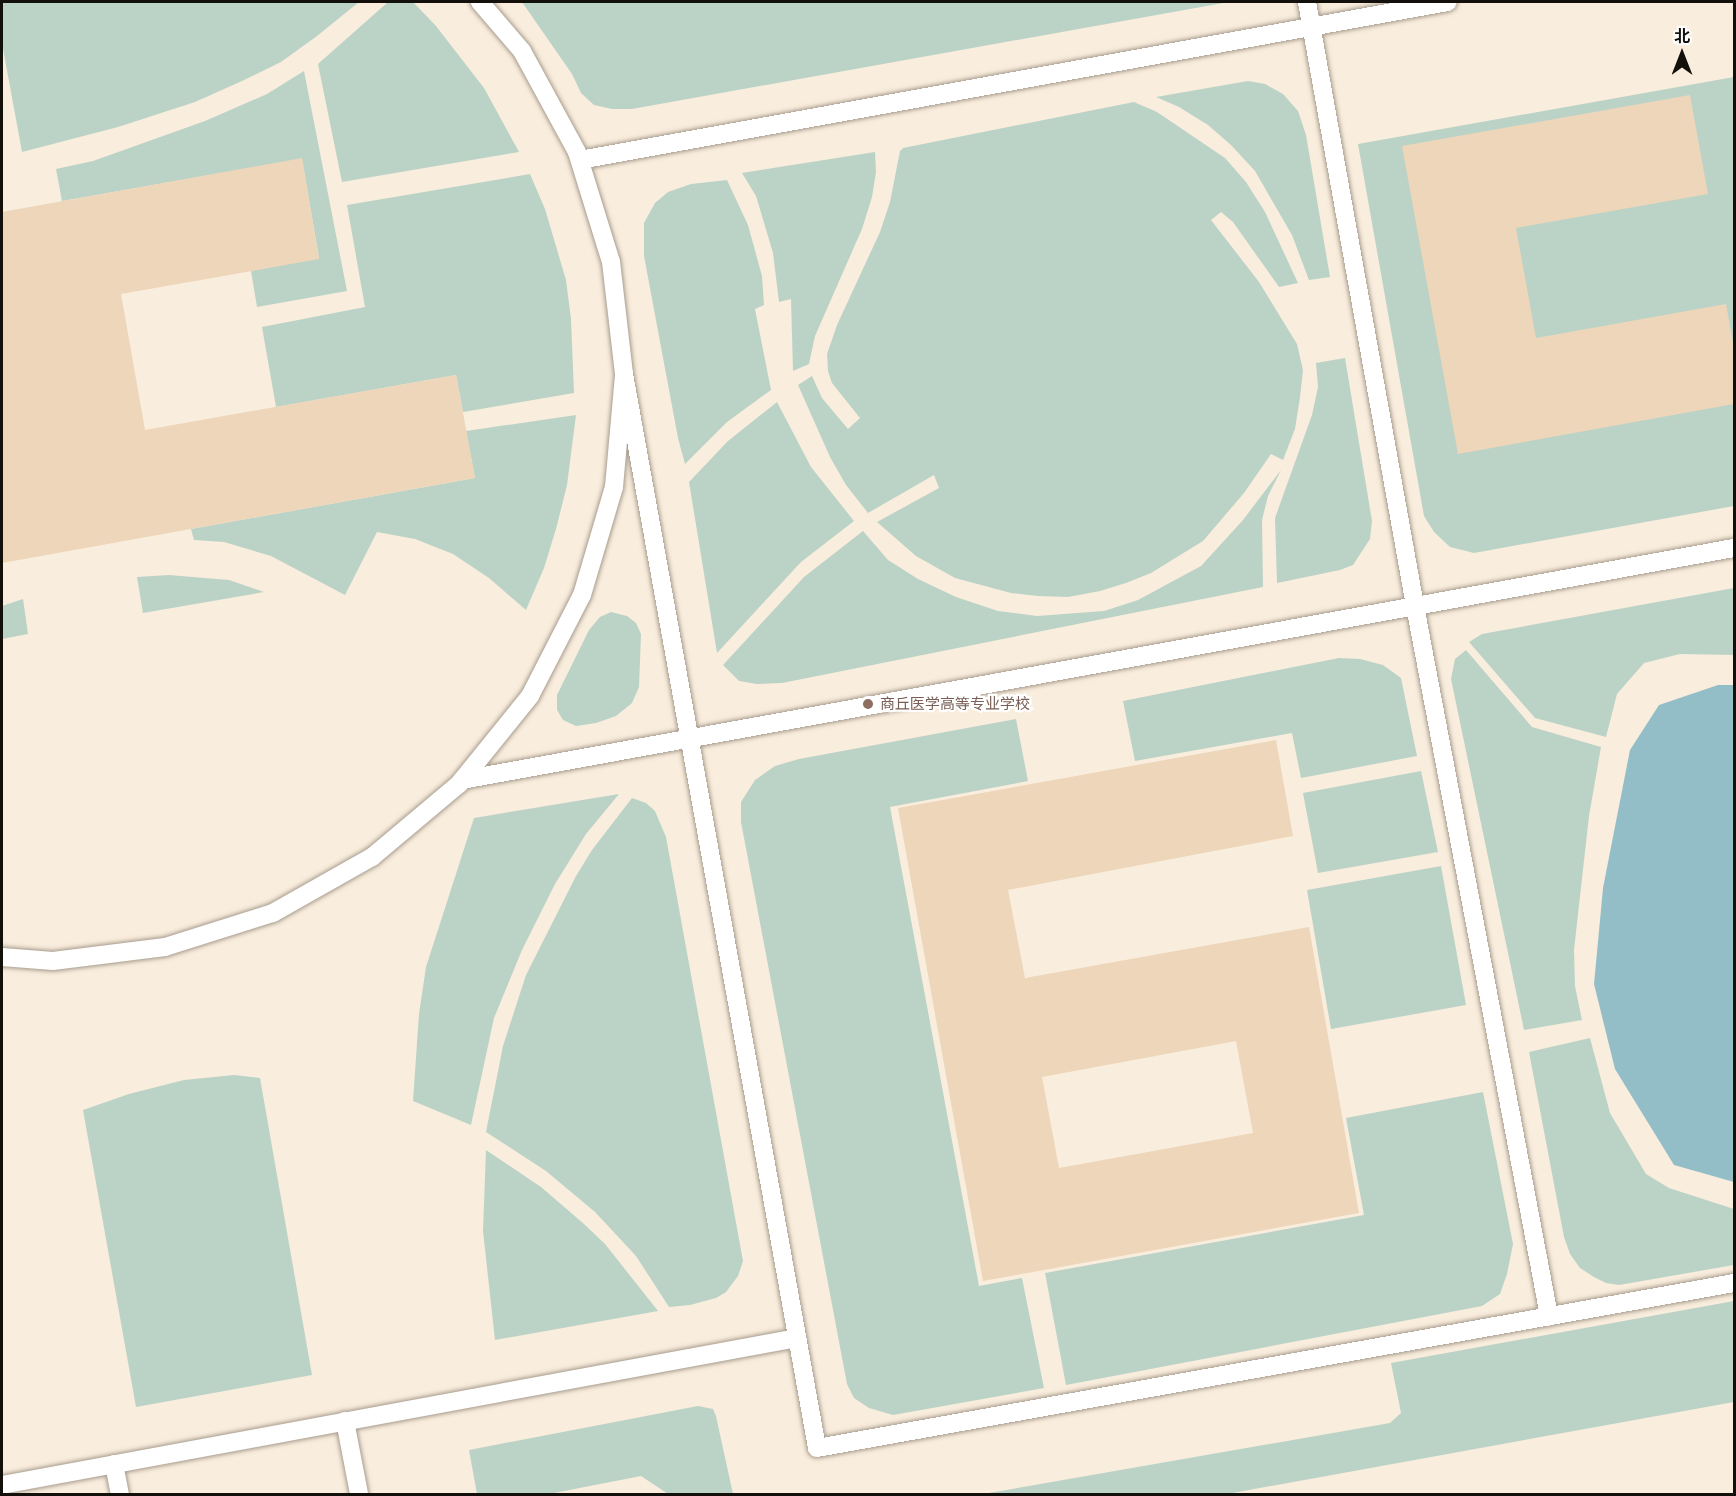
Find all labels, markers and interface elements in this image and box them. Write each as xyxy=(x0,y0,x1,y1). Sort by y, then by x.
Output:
north arrow xyxy=(1652,24,1712,84)
text: 北 xyxy=(1674,26,1690,46)
place label: 商丘医学高等专业学校 xyxy=(880,695,1030,713)
marker: 商丘医学高等专业学校 xyxy=(861,697,875,711)

